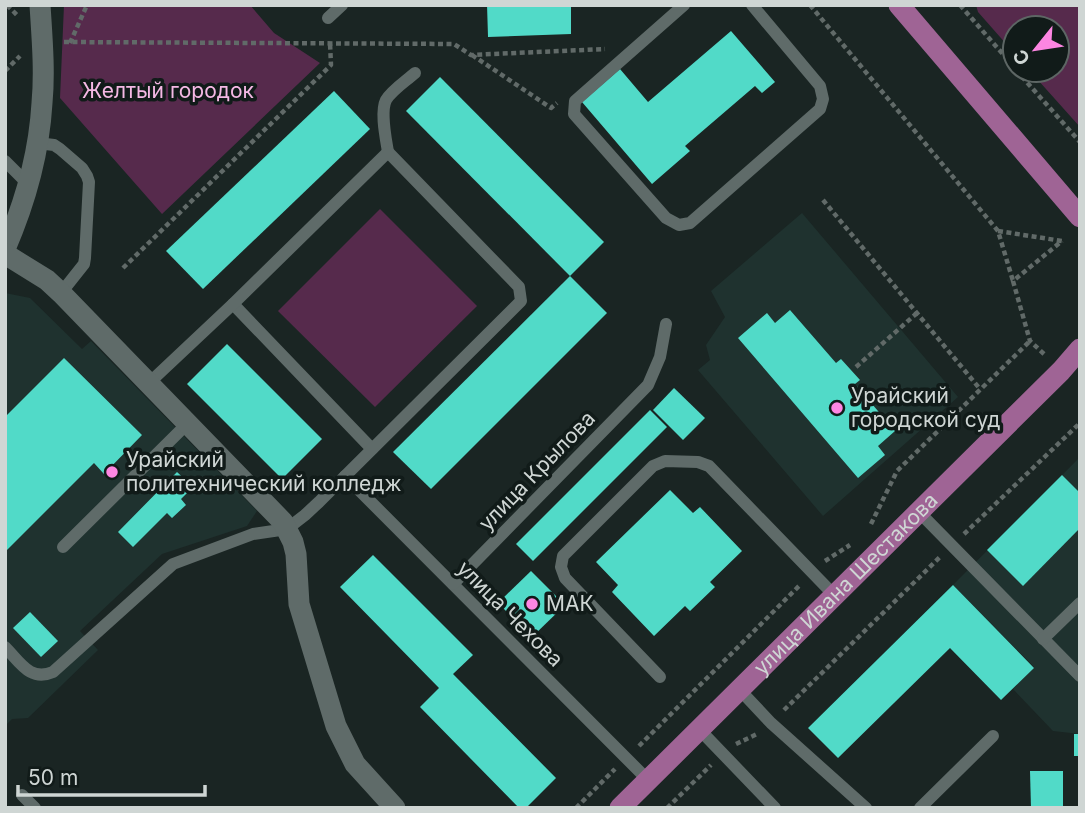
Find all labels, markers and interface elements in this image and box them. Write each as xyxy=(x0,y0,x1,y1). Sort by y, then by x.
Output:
north arrow xyxy=(1001,14,1071,84)
text: С xyxy=(1008,45,1035,69)
park label: Желтый городок xyxy=(82,78,255,103)
place label: Урайский городской суд xyxy=(851,383,1000,432)
marker: Урайский городской суд xyxy=(829,400,845,416)
street label: улица Крылова xyxy=(473,406,600,536)
place label: Урайский политехнический колледж xyxy=(126,447,402,496)
marker: Урайский политехнический колледж xyxy=(104,464,120,480)
street label: улица Ивана Шестакова xyxy=(749,488,943,680)
street label: улица Чехова xyxy=(452,556,568,672)
place label: МАК xyxy=(546,591,594,616)
marker: МАК xyxy=(524,596,540,612)
scale bar xyxy=(18,754,205,798)
text: 50 m xyxy=(28,765,78,790)

